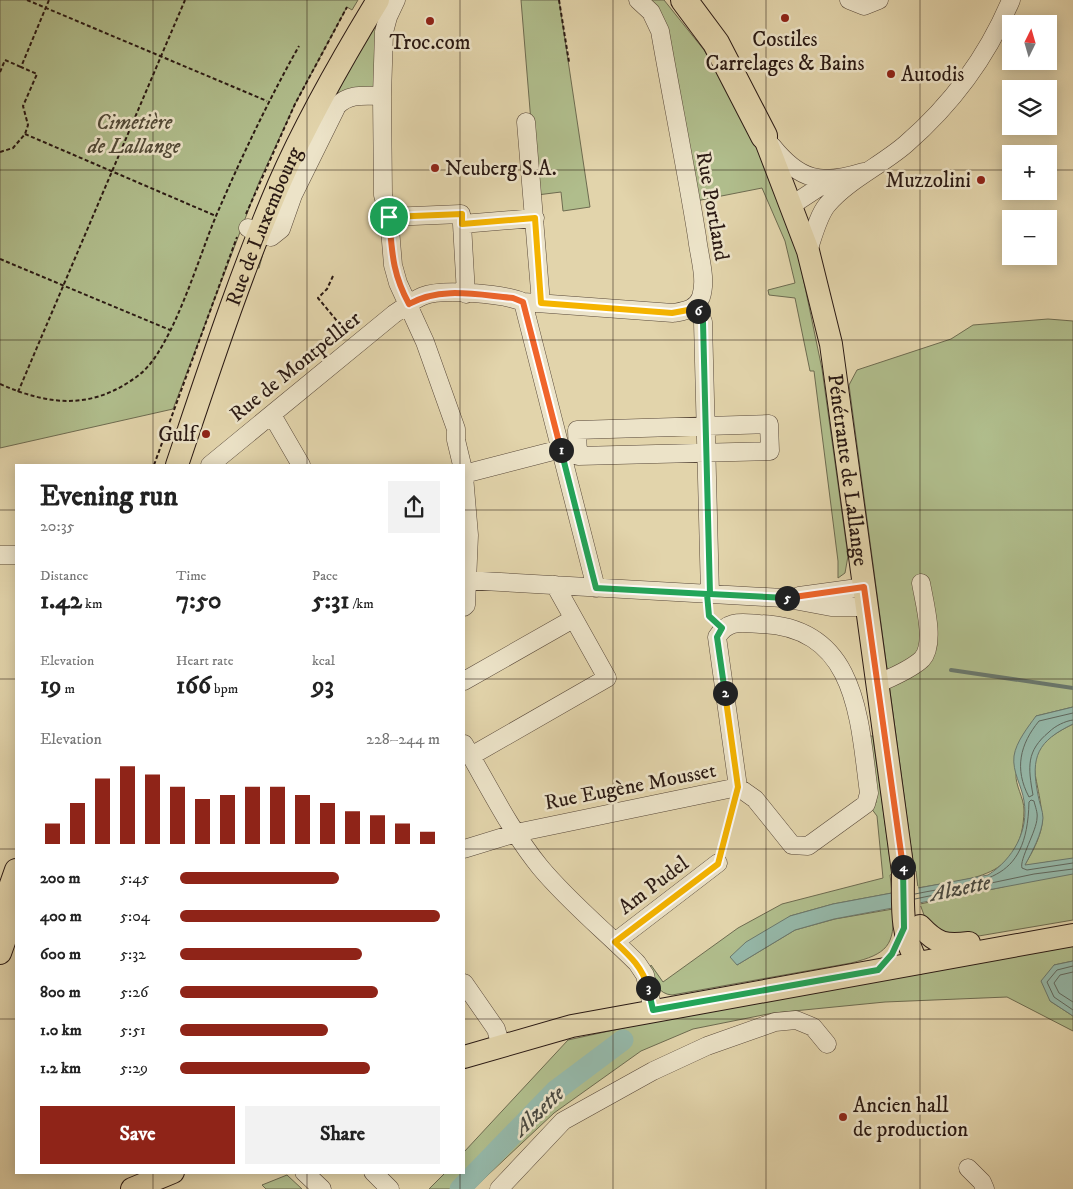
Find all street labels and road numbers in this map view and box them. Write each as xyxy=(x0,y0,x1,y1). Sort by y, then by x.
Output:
street label: Rue de Luxembourg xyxy=(221,142,309,310)
street label: Rue Portland xyxy=(690,150,734,263)
street label: Rue de Montpellier xyxy=(225,306,367,428)
street label: Pénétrante de Lallange xyxy=(821,372,873,568)
street label: Rue Eugène Mousset xyxy=(542,758,718,816)
street label: Am Pudel xyxy=(613,850,695,921)

